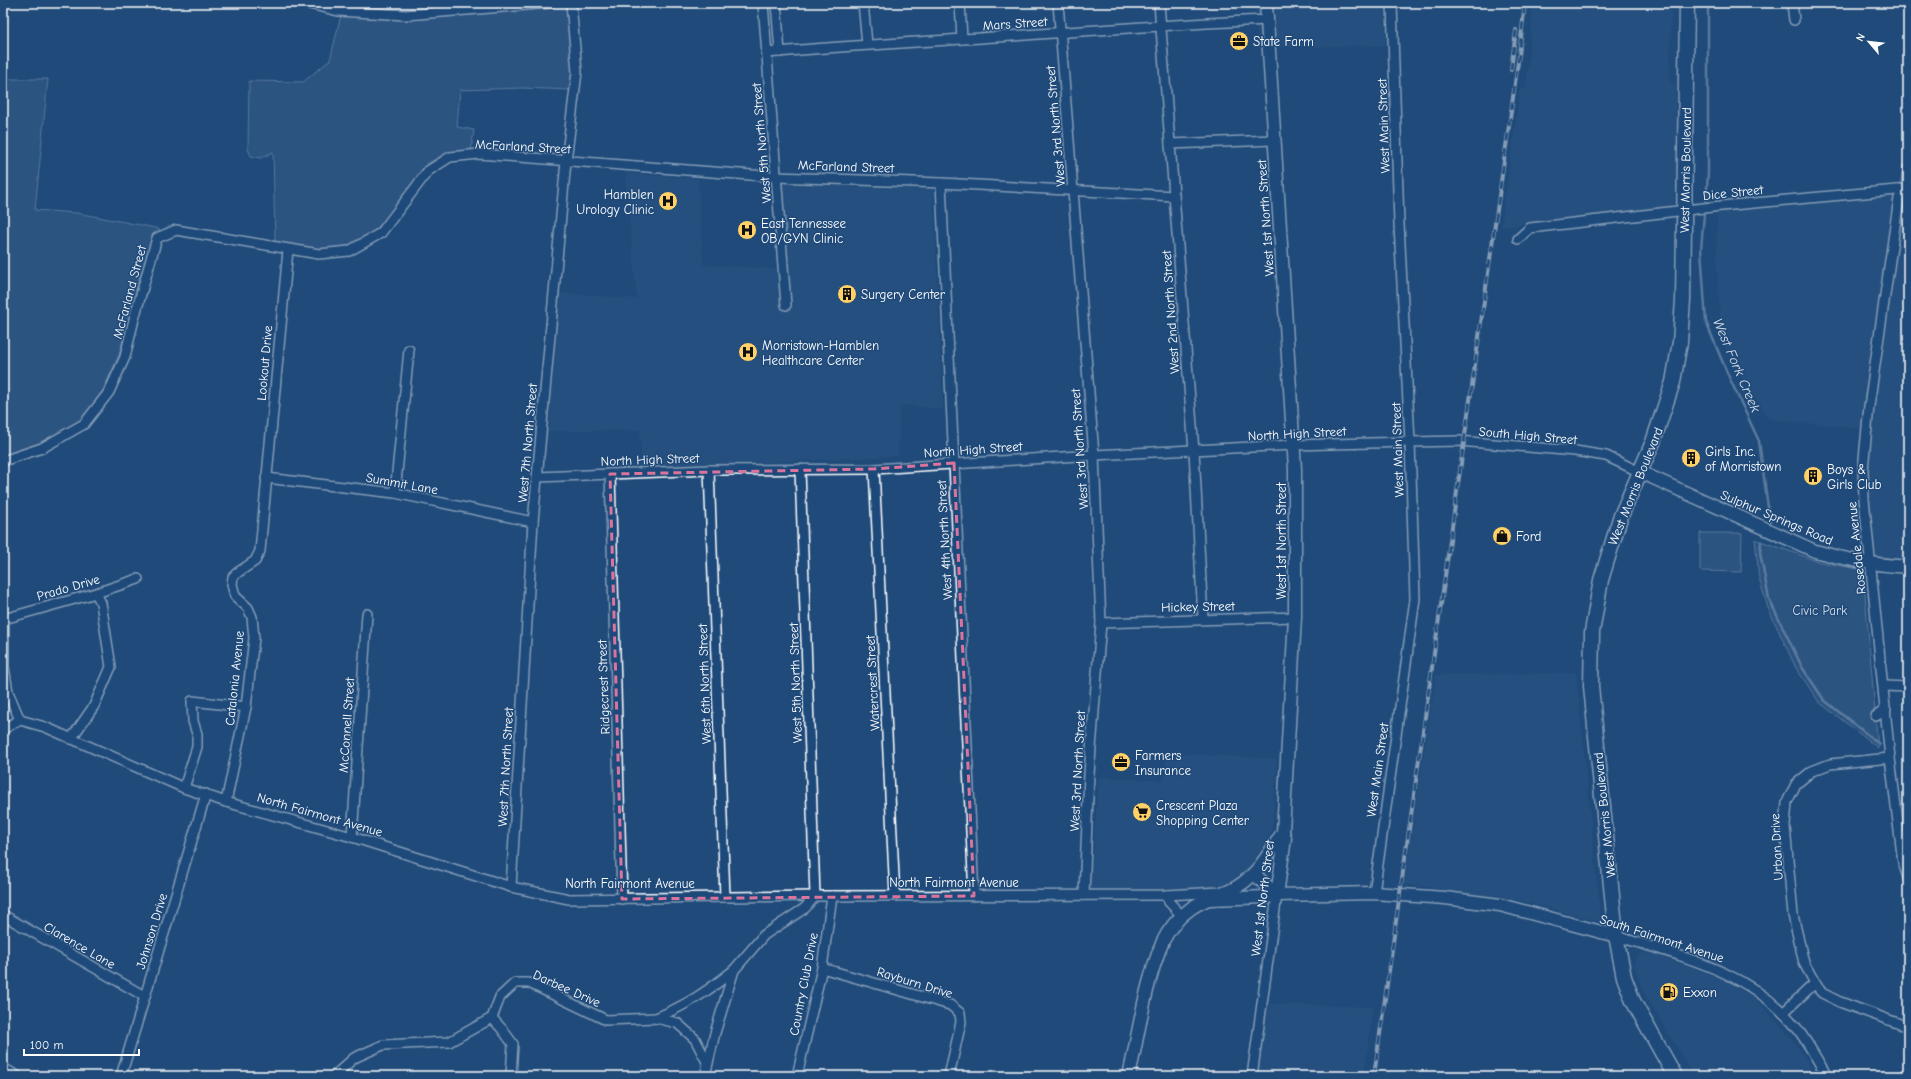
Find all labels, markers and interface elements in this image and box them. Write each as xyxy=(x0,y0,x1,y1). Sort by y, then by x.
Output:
street label: Mars Street xyxy=(982,14,1049,33)
north arrow xyxy=(1849,22,1889,62)
office icon: State Farm xyxy=(1228,30,1250,52)
text: N xyxy=(1853,31,1868,44)
place label: State Farm xyxy=(1253,34,1314,49)
street label: West 3rd North Street xyxy=(1043,64,1068,187)
street label: West Main Street xyxy=(1374,77,1393,174)
street label: West 5th North Street xyxy=(749,81,774,204)
street label: West Morris Boulevard xyxy=(1677,107,1694,233)
street label: McFarland Street xyxy=(474,136,573,157)
street label: McFarland Street xyxy=(798,157,896,176)
street label: West 1st North Street xyxy=(1254,158,1277,277)
street label: Dice Street xyxy=(1702,182,1765,203)
place label: Hamblen Urology Clinic xyxy=(576,187,654,217)
hospital icon: Hamblen Urology Clinic xyxy=(657,190,679,212)
place label: East Tennessee OB/GYN Clinic xyxy=(761,216,846,246)
hospital icon: East Tennessee OB/GYN Clinic xyxy=(736,219,758,241)
street label: McFarland Street xyxy=(110,242,150,341)
street label: West 2nd North Street xyxy=(1159,248,1182,374)
building icon: Surgery Center xyxy=(836,283,858,305)
place label: Surgery Center xyxy=(861,287,946,302)
water label: West Fork Creek xyxy=(1709,316,1764,415)
street label: Lookout Drive xyxy=(254,324,275,401)
place label: Morristown-Hamblen Healthcare Center xyxy=(762,338,879,368)
hospital icon: Morristown-Hamblen Healthcare Center xyxy=(737,341,759,363)
street label: West 7th North Street xyxy=(515,381,540,503)
street label: West 3rd North Street xyxy=(1068,387,1091,510)
street label: West Main Street xyxy=(1388,401,1407,498)
street label: North High Street xyxy=(1247,423,1348,444)
street label: South High Street xyxy=(1478,424,1579,447)
street label: West Morris Boulevard xyxy=(1605,425,1666,547)
street label: North High Street xyxy=(923,438,1024,460)
place label: Girls Inc. of Morristown xyxy=(1705,444,1781,474)
building icon: Girls Inc. of Morristown xyxy=(1680,447,1702,469)
street label: North High Street xyxy=(600,450,701,469)
place label: Boys & Girls Club xyxy=(1827,462,1881,492)
building icon: Boys & Girls Club xyxy=(1802,465,1824,487)
street label: Summit Lane xyxy=(365,470,440,497)
street label: West 4th North Street xyxy=(934,478,955,600)
street label: West 1st North Street xyxy=(1274,481,1289,600)
street label: Sulphur Springs Road xyxy=(1718,487,1835,548)
street label: Rosedale Avenue xyxy=(1844,500,1869,595)
shop icon: Ford xyxy=(1491,525,1513,547)
place label: Ford xyxy=(1516,529,1541,544)
street label: Prado Drive xyxy=(35,571,102,604)
street label: Hickey Street xyxy=(1161,598,1236,615)
park label: Civic Park xyxy=(1793,603,1848,618)
street label: West 5th North Street xyxy=(786,621,805,744)
street label: West 6th North Street xyxy=(695,622,714,745)
street label: Catalonia Avenue xyxy=(222,629,247,726)
street label: Watercrest Street xyxy=(862,634,882,731)
street label: Ridgecrest Street xyxy=(594,638,613,735)
street label: McConnell Street xyxy=(336,676,357,773)
street label: West 7th North Street xyxy=(495,706,516,827)
street label: West 3rd North Street xyxy=(1067,709,1088,832)
street label: West Main Street xyxy=(1363,721,1392,818)
place label: Farmers Insurance xyxy=(1135,748,1191,778)
office icon: Farmers Insurance xyxy=(1110,751,1132,773)
street label: West Morris Boulevard xyxy=(1590,752,1619,878)
street label: North Fairmont Avenue xyxy=(255,789,385,840)
place label: Crescent Plaza Shopping Center xyxy=(1156,798,1250,828)
supermarket icon: Crescent Plaza Shopping Center xyxy=(1131,801,1153,823)
street label: Urban Drive xyxy=(1767,812,1786,881)
street label: West 1st North Street xyxy=(1248,838,1277,957)
street label: North Fairmont Avenue xyxy=(889,875,1019,890)
street label: North Fairmont Avenue xyxy=(565,876,695,891)
street label: Johnson Drive xyxy=(133,891,170,971)
street label: South Fairmont Avenue xyxy=(1598,911,1726,966)
street label: Clarence Lane xyxy=(41,919,119,972)
street label: Country Club Drive xyxy=(786,931,821,1037)
street label: Rayburn Drive xyxy=(875,964,955,1001)
street label: Darbee Drive xyxy=(531,967,603,1010)
fuel station icon: Exxon xyxy=(1658,981,1680,1003)
place label: Exxon xyxy=(1683,985,1717,1000)
scale bar xyxy=(24,1031,139,1057)
text: 100 m xyxy=(30,1038,63,1052)

